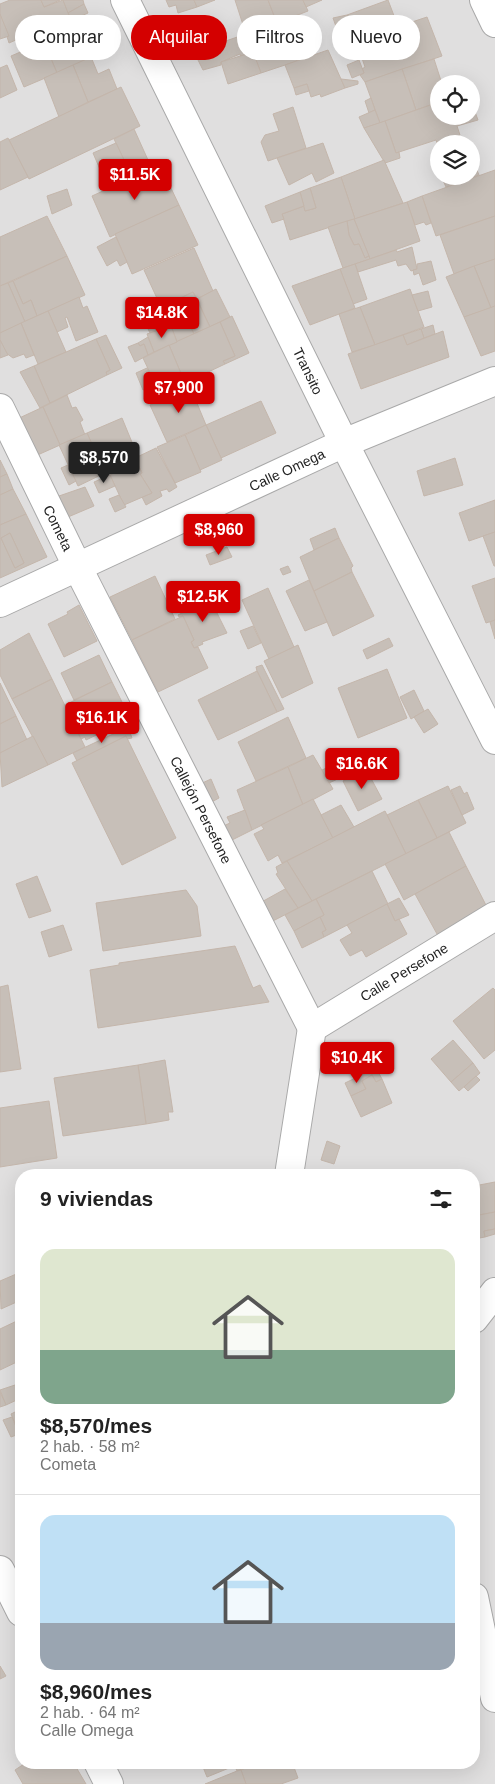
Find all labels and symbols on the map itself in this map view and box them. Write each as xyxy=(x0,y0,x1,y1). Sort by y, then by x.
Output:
pin: $11.5K xyxy=(94,158,176,201)
pin: $14.8K xyxy=(121,296,203,339)
street label: Transito xyxy=(290,345,326,397)
pin: $7,900 xyxy=(138,372,220,414)
pin: $8,570 xyxy=(63,442,145,484)
street label: Calle Omega xyxy=(247,445,328,495)
street label: Cometa xyxy=(40,502,76,554)
pin: $8,960 xyxy=(178,514,260,556)
pin: $12.5K xyxy=(162,580,244,623)
pin: $16.1K xyxy=(61,702,143,744)
pin: $16.6K xyxy=(321,748,403,790)
street label: Callejón Persefone xyxy=(167,754,235,867)
street label: Calle Persefone xyxy=(357,939,451,1005)
pin: $10.4K xyxy=(316,1042,398,1084)

